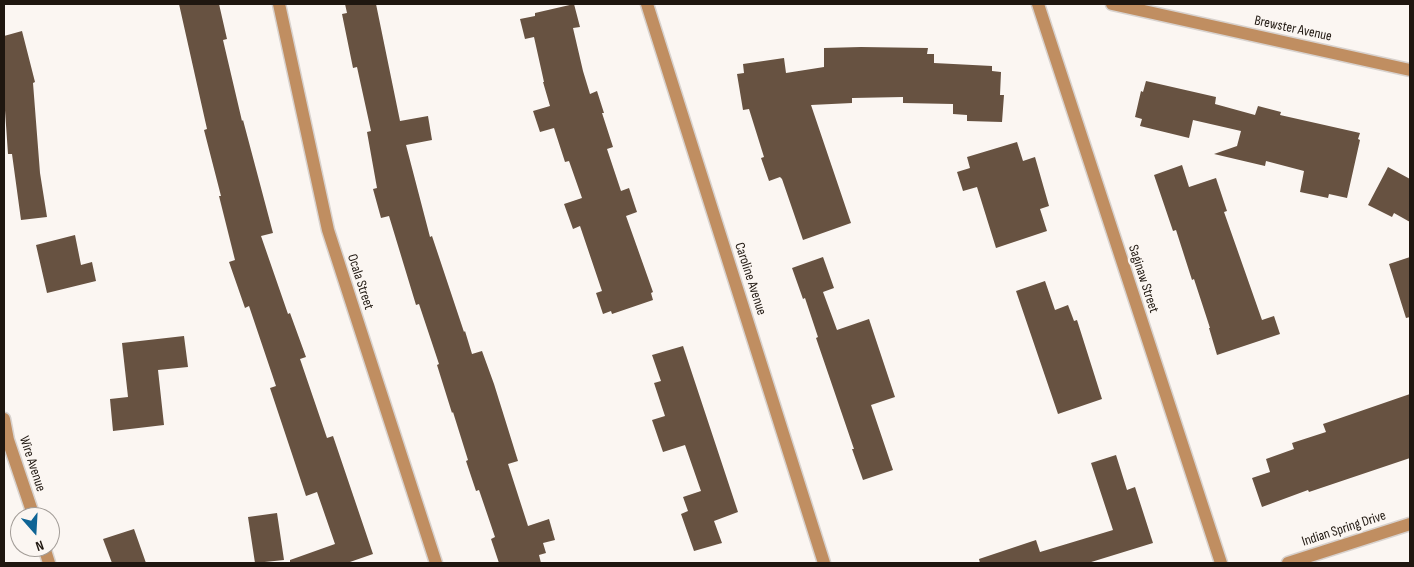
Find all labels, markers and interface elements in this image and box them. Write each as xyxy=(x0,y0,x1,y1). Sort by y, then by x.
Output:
street label: Brewster Avenue xyxy=(1253,13,1333,45)
street label: Caroline Avenue xyxy=(730,241,770,317)
street label: Saginaw Street xyxy=(1124,243,1162,315)
street label: Ocala Street xyxy=(343,252,377,312)
street label: Wire Avenue xyxy=(15,434,49,494)
north arrow xyxy=(10,507,60,557)
street label: Indian Spring Drive xyxy=(1300,507,1388,551)
text: N xyxy=(33,536,46,555)

